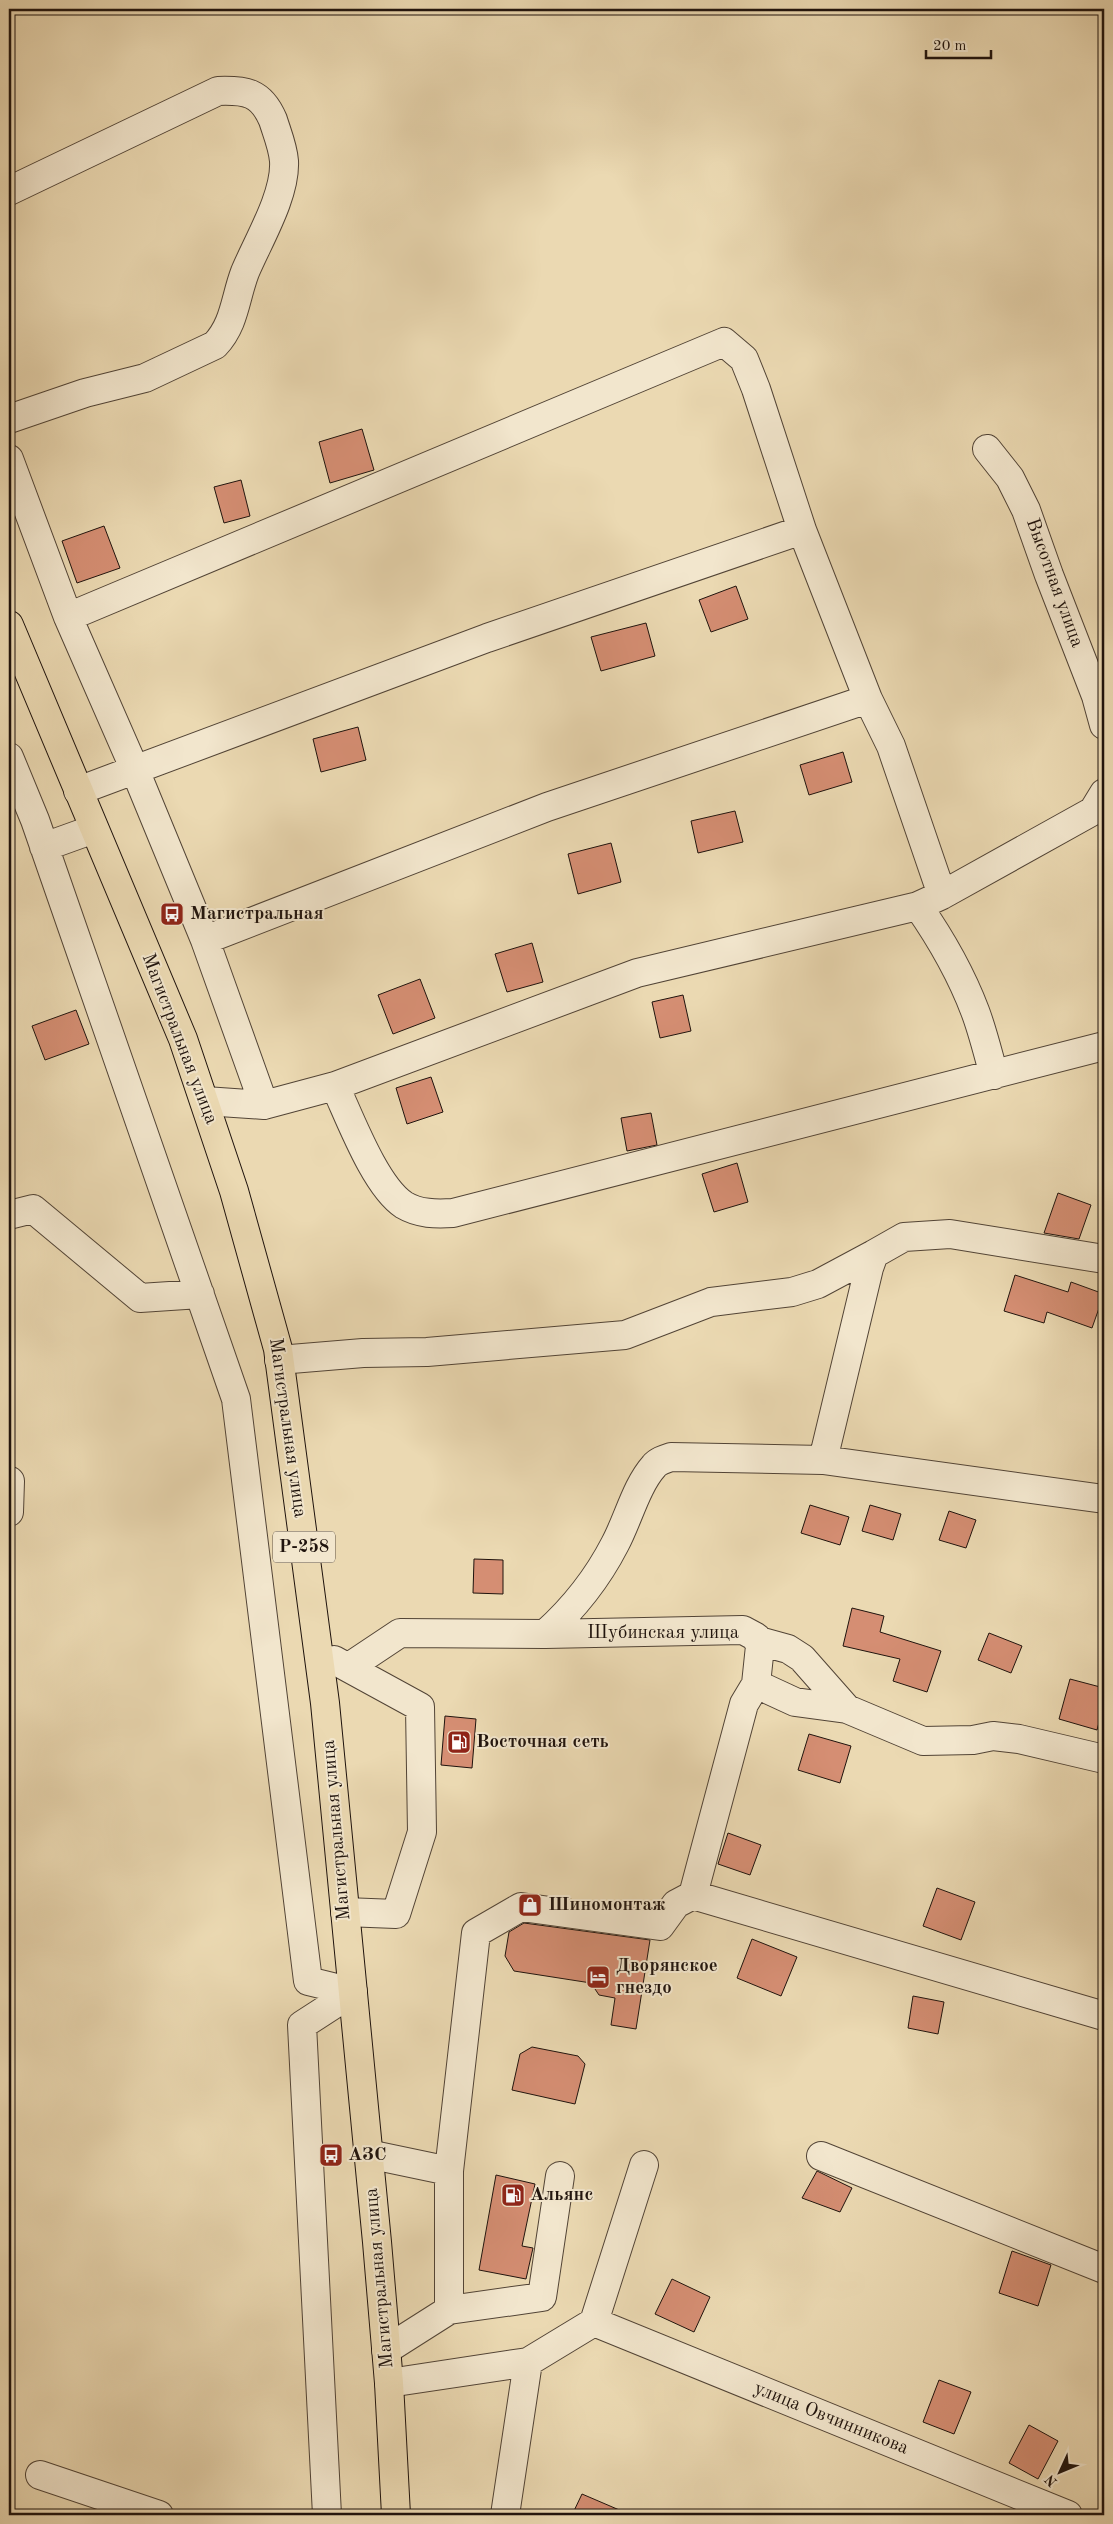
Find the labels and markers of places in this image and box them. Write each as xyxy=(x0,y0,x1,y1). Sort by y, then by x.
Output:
bus stop icon: Магистральная xyxy=(159,901,185,927)
place label: Магистральная xyxy=(190,905,324,924)
fuel station icon: Восточная сеть xyxy=(446,1729,472,1755)
place label: Восточная сеть xyxy=(476,1733,609,1752)
shop icon: Шиномонтаж xyxy=(517,1892,543,1918)
place label: Шиномонтаж xyxy=(548,1896,666,1915)
place label: Дворянское гнездо xyxy=(616,1957,718,1998)
hotel icon: Дворянское гнездо xyxy=(585,1964,611,1990)
bus stop icon: АЗС xyxy=(318,2142,344,2168)
place label: АЗС xyxy=(348,2146,387,2165)
fuel station icon: Альянс xyxy=(500,2182,526,2208)
place label: Альянс xyxy=(530,2186,593,2205)

